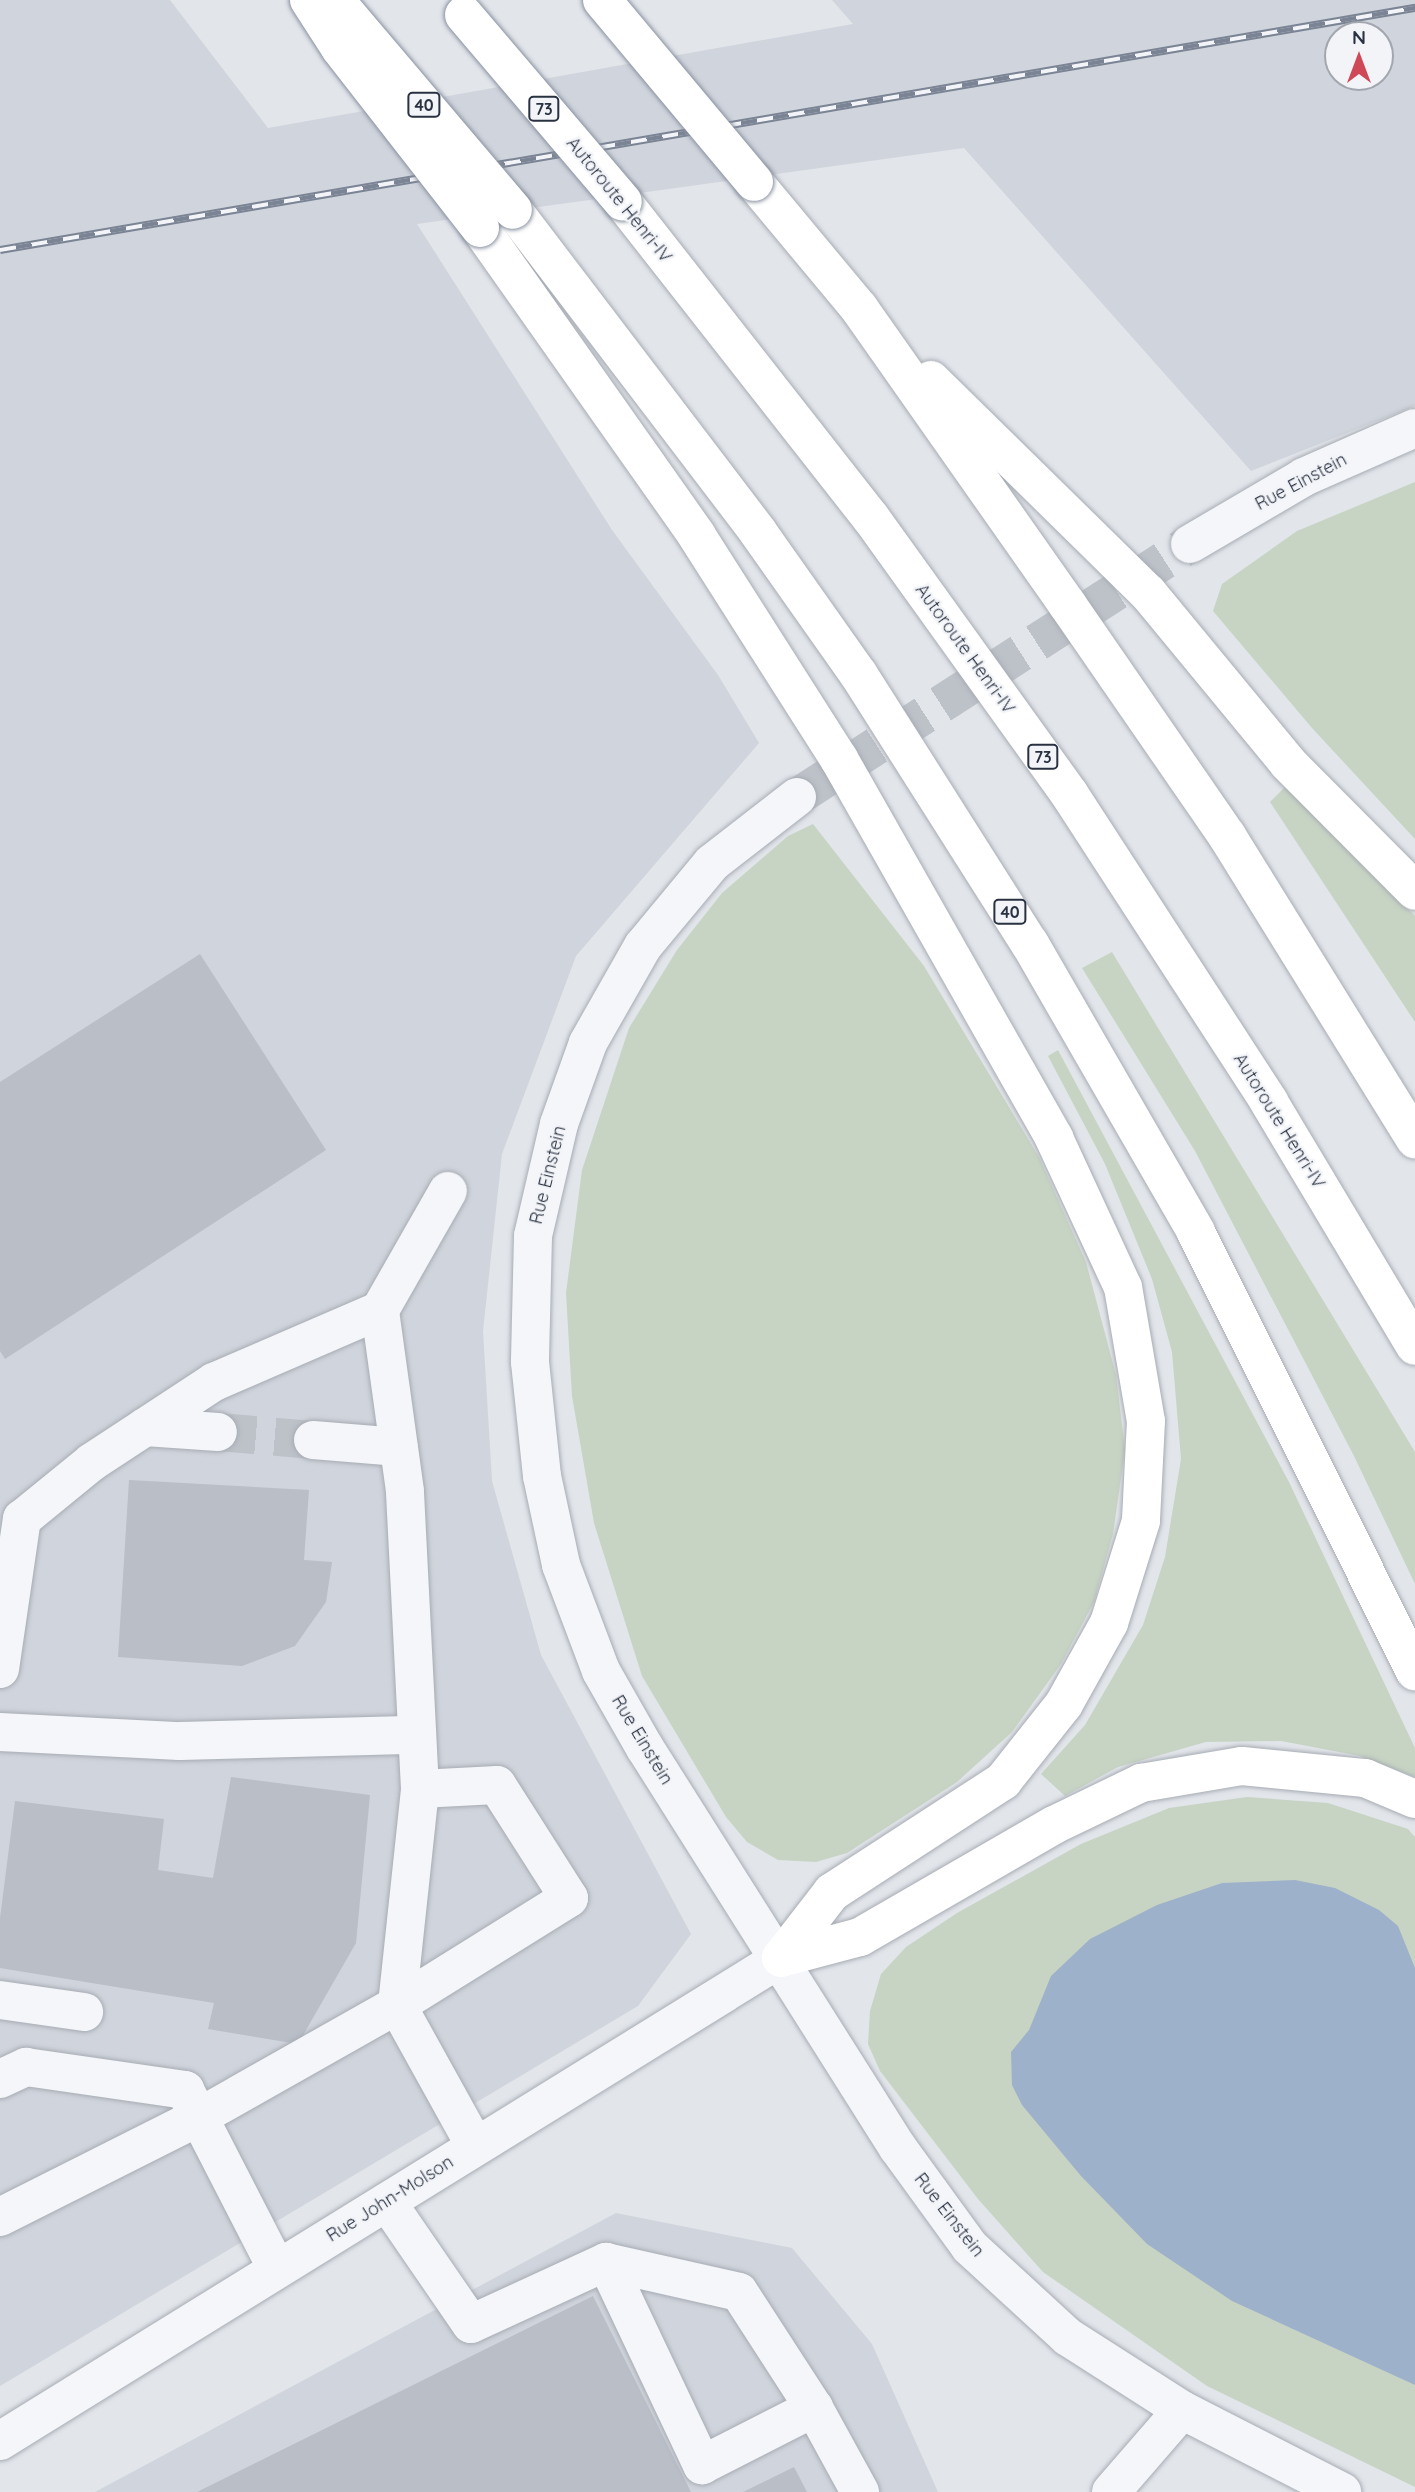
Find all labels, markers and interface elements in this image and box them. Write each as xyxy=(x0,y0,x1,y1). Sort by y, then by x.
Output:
north arrow xyxy=(1324,21,1394,91)
text: N xyxy=(1352,25,1366,49)
road number: 40 xyxy=(406,92,442,118)
road number: 73 xyxy=(528,96,560,122)
street label: Autoroute Henri-IV xyxy=(562,133,676,267)
street label: Rue Einstein xyxy=(1252,449,1350,515)
street label: Autoroute Henri-IV xyxy=(911,580,1019,718)
road number: 73 xyxy=(1027,744,1059,770)
road number: 40 xyxy=(992,900,1028,924)
street label: Autoroute Henri-IV xyxy=(1229,1049,1329,1193)
street label: Rue Einstein xyxy=(525,1124,571,1226)
street label: Rue Einstein xyxy=(607,1691,677,1789)
street label: Rue John-Molson xyxy=(323,2151,457,2247)
street label: Rue Einstein xyxy=(910,2169,988,2261)

